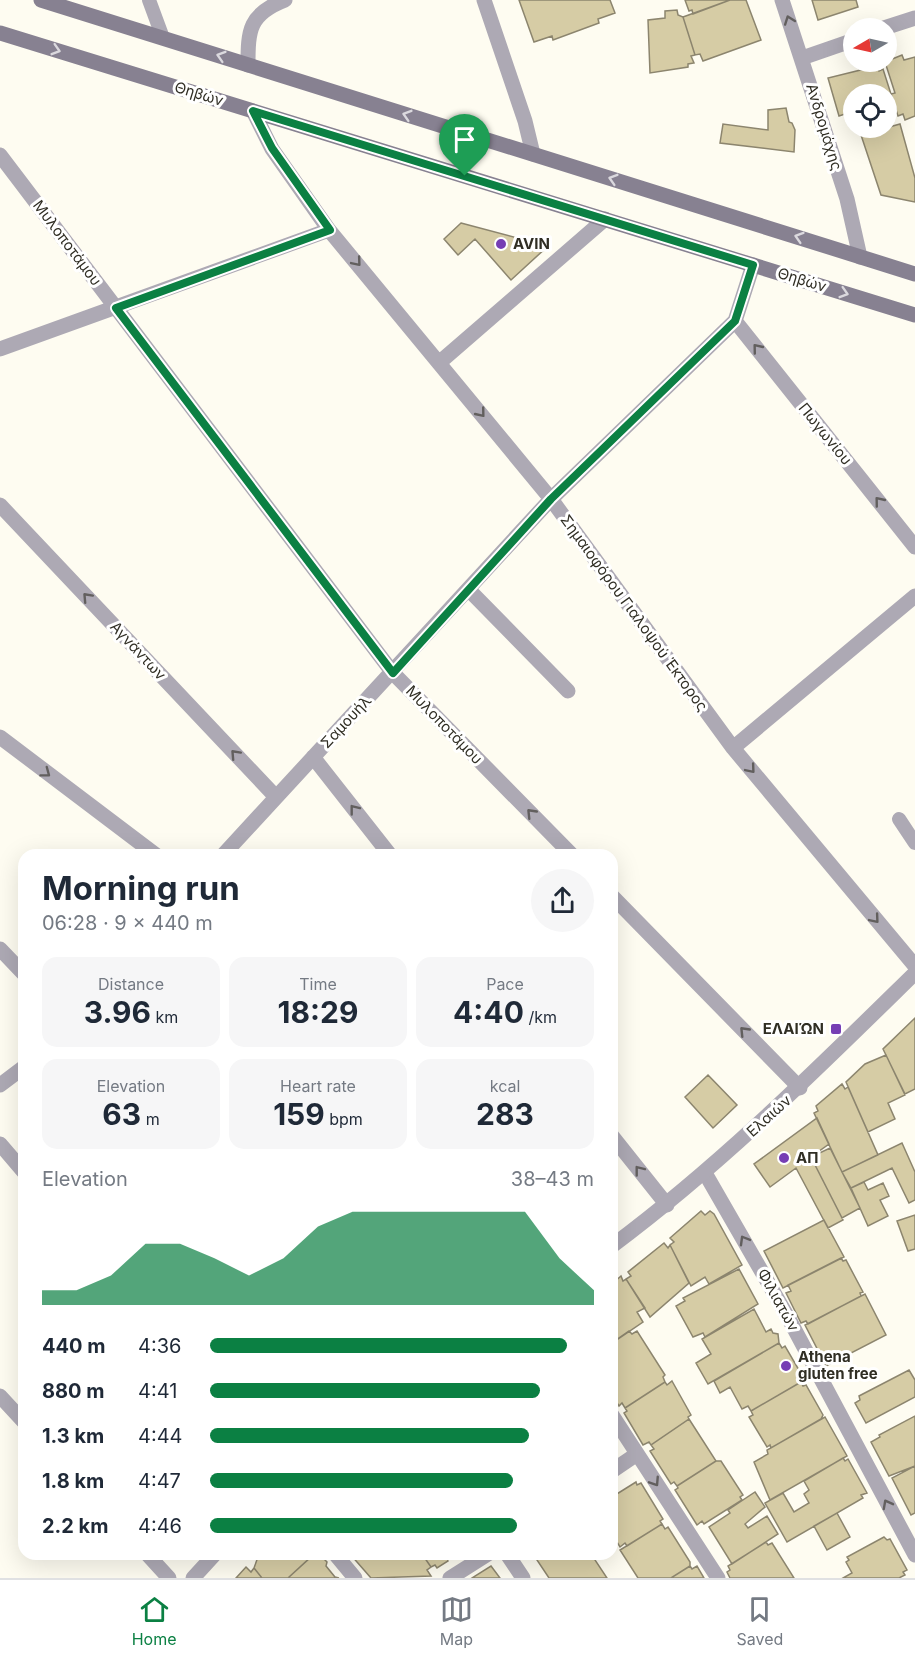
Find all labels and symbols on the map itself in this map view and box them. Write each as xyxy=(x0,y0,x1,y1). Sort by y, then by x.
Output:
one-way arrow xyxy=(783,15,796,26)
north arrow xyxy=(843,18,897,72)
one-way arrow xyxy=(50,43,61,55)
one-way arrow xyxy=(216,51,227,63)
street label: Θηβών xyxy=(172,77,226,110)
street label: Ανδρομάχης xyxy=(802,81,847,173)
one-way arrow xyxy=(402,110,413,122)
pin xyxy=(439,114,490,176)
one-way arrow xyxy=(608,174,619,186)
street label: Μυλοποτάμου xyxy=(29,196,106,289)
one-way arrow xyxy=(794,232,805,245)
place label: AVIN xyxy=(513,234,550,253)
marker: AVIN xyxy=(494,237,508,251)
one-way arrow xyxy=(349,255,360,266)
street label: Θηβών xyxy=(775,263,829,296)
one-way arrow xyxy=(838,286,849,298)
one-way arrow xyxy=(753,344,764,355)
street label: Πωγωνίου xyxy=(795,399,856,469)
one-way arrow xyxy=(474,406,485,417)
one-way arrow xyxy=(875,497,886,508)
street label: Σημαιοφόρου Γιαλοψού Έκτορος xyxy=(557,511,712,715)
one-way arrow xyxy=(83,593,94,604)
street label: Αγνάντων xyxy=(106,617,170,684)
street label: Μυλοποτάμου xyxy=(402,681,487,768)
street label: Σαμουήλ xyxy=(316,691,375,752)
one-way arrow xyxy=(231,750,242,760)
one-way arrow xyxy=(743,762,754,773)
one-way arrow xyxy=(39,766,50,777)
one-way arrow xyxy=(351,805,362,816)
one-way arrow xyxy=(527,810,538,821)
one-way arrow xyxy=(868,912,879,923)
place label: ΕΛΑΙΏΝ xyxy=(763,1019,824,1038)
marker: ΕΛΑΙΏΝ xyxy=(829,1022,843,1036)
one-way arrow xyxy=(741,1027,752,1038)
street label: Ελαιών xyxy=(742,1091,795,1141)
place label: ΑΠ xyxy=(796,1148,818,1167)
marker: ΑΠ xyxy=(777,1151,791,1165)
one-way arrow xyxy=(636,1166,647,1177)
one-way arrow xyxy=(740,1236,751,1246)
street label: Φιλιατών xyxy=(753,1265,804,1335)
place label: Athena gluten free xyxy=(798,1347,878,1383)
marker: Athena gluten free xyxy=(779,1359,793,1373)
one-way arrow xyxy=(648,1475,659,1486)
one-way arrow xyxy=(883,1499,894,1510)

